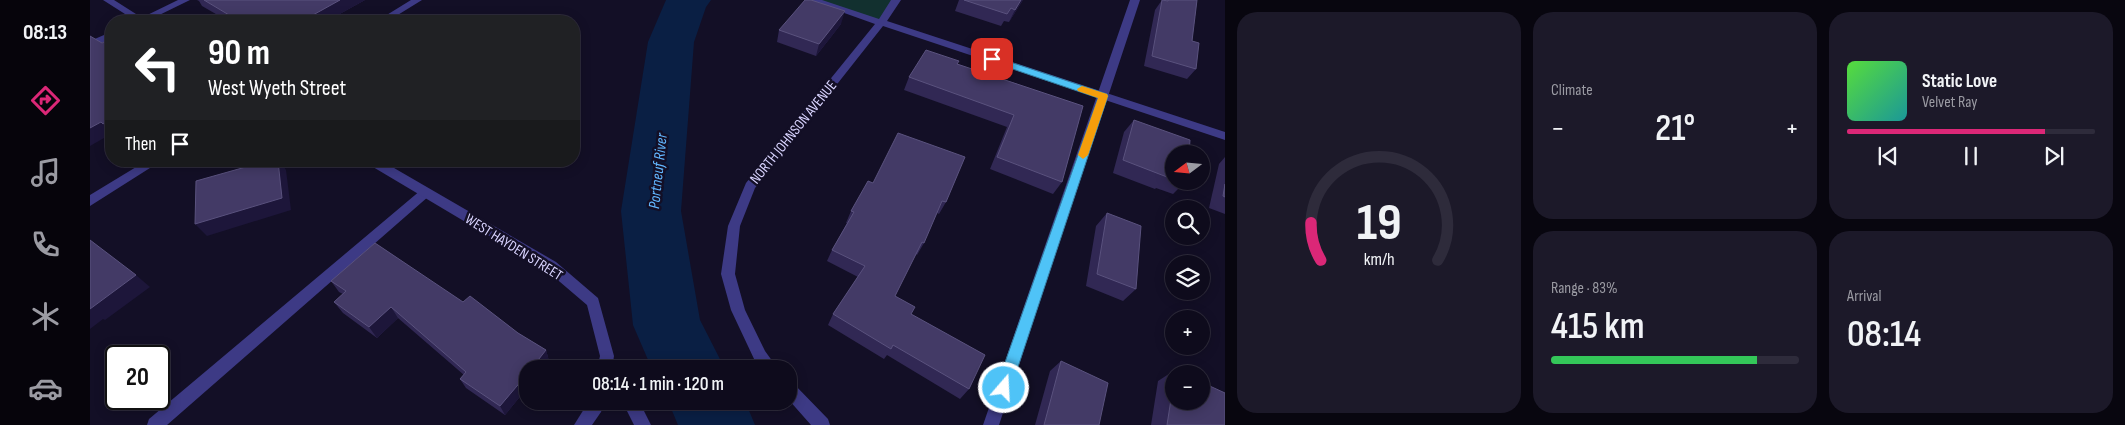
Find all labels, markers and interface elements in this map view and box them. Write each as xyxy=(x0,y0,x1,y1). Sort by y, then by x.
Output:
text: 08:13 xyxy=(23,19,67,46)
text: 90 m xyxy=(208,32,270,75)
icon: left xyxy=(125,35,190,100)
pin xyxy=(971,38,1013,80)
icon: arrive xyxy=(978,45,1006,73)
text: Static Love xyxy=(1922,70,1997,93)
text: West Wyeth Street xyxy=(208,75,346,102)
street label: NORTH JOHNSON AVENUE xyxy=(746,77,841,188)
text: Climate xyxy=(1551,81,1593,100)
icon: directions xyxy=(28,83,63,118)
text: Velvet Ray xyxy=(1922,93,1977,112)
text: 21° xyxy=(1655,106,1695,151)
text: − xyxy=(1551,112,1565,145)
text: + xyxy=(1785,112,1799,145)
icon: arrive xyxy=(166,130,194,158)
water label: Portneuf River xyxy=(645,132,672,210)
text: Then xyxy=(125,133,156,156)
icon: previous xyxy=(1874,142,1902,170)
icon: pause xyxy=(1957,142,1985,170)
icon: next xyxy=(2040,142,2068,170)
north arrow xyxy=(1165,145,1210,190)
map controls xyxy=(1165,145,1210,410)
icon: music xyxy=(28,155,63,190)
text: 19 xyxy=(1356,192,1402,255)
button: search xyxy=(1165,200,1210,245)
street label: WEST HAYDEN STREET xyxy=(461,210,566,285)
icon: phone xyxy=(28,227,63,262)
text: km/h xyxy=(1364,249,1394,270)
button: layers xyxy=(1165,255,1210,300)
text: Range · 83% xyxy=(1551,279,1618,298)
text: Arrival xyxy=(1847,287,1881,306)
icon: climate xyxy=(28,299,63,334)
text: 415 km xyxy=(1551,304,1645,349)
button: + xyxy=(1165,310,1210,355)
text: 08:14 xyxy=(1847,312,1921,357)
speed limit sign: 20 xyxy=(105,345,170,410)
position arrow xyxy=(977,361,1029,413)
button: − xyxy=(1165,365,1210,410)
icon: car xyxy=(28,371,63,406)
text: 08:14 · 1 min · 120 m xyxy=(592,373,724,396)

